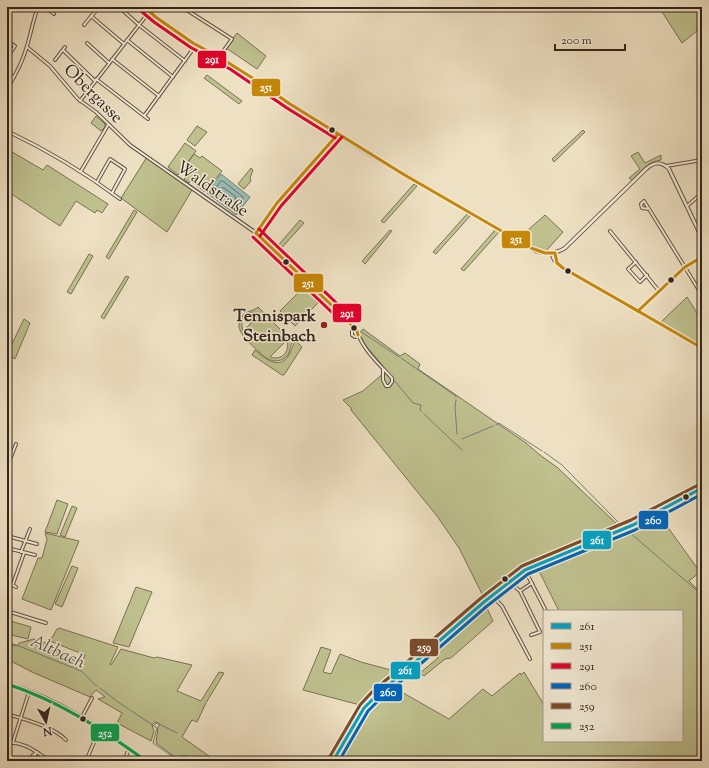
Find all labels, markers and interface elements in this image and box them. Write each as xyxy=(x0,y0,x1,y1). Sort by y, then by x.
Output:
scale bar xyxy=(555,26,625,52)
text: 200 m xyxy=(561,32,592,50)
line badge: 291 xyxy=(197,50,227,69)
text: 291 xyxy=(205,52,219,68)
street label: Obergasse xyxy=(57,59,128,130)
line badge: 251 xyxy=(251,78,281,97)
text: 251 xyxy=(260,80,273,96)
unlabelled marker xyxy=(327,125,337,135)
street label: Waldstraße xyxy=(171,156,253,223)
line badge: 251 xyxy=(501,230,531,249)
text: 251 xyxy=(510,232,523,248)
unlabelled marker xyxy=(281,257,291,267)
unlabelled marker xyxy=(563,266,573,276)
line badge: 251 xyxy=(293,273,324,293)
unlabelled marker xyxy=(666,275,676,285)
text: 251 xyxy=(302,276,315,292)
line badge: 291 xyxy=(332,303,362,323)
place label: Tennispark Steinbach xyxy=(233,305,317,349)
text: 291 xyxy=(340,306,354,322)
marker: Tennispark Steinbach xyxy=(319,320,329,330)
unlabelled marker xyxy=(349,323,359,333)
unlabelled marker xyxy=(681,492,691,502)
line badge: 260 xyxy=(638,510,669,530)
text: 260 xyxy=(645,513,661,529)
line badge: 261 xyxy=(582,530,612,550)
text: 261 xyxy=(590,533,604,549)
unlabelled marker xyxy=(500,574,510,584)
legend xyxy=(543,610,683,742)
text: 261 xyxy=(579,618,595,636)
water label: Altbach xyxy=(26,629,89,677)
line badge: 259 xyxy=(409,638,439,657)
text: 251 xyxy=(579,638,593,656)
text: 259 xyxy=(417,640,432,656)
text: 291 xyxy=(579,658,595,676)
line badge: 261 xyxy=(390,661,421,680)
text: 261 xyxy=(398,663,412,679)
text: 260 xyxy=(579,678,597,696)
line badge: 260 xyxy=(373,683,403,702)
text: 260 xyxy=(380,685,396,701)
text: 259 xyxy=(579,698,595,716)
north arrow xyxy=(26,702,66,742)
unlabelled marker xyxy=(78,714,88,724)
text: 252 xyxy=(579,718,595,736)
text: N xyxy=(42,722,54,740)
line badge: 252 xyxy=(90,723,120,742)
text: 252 xyxy=(98,726,113,742)

